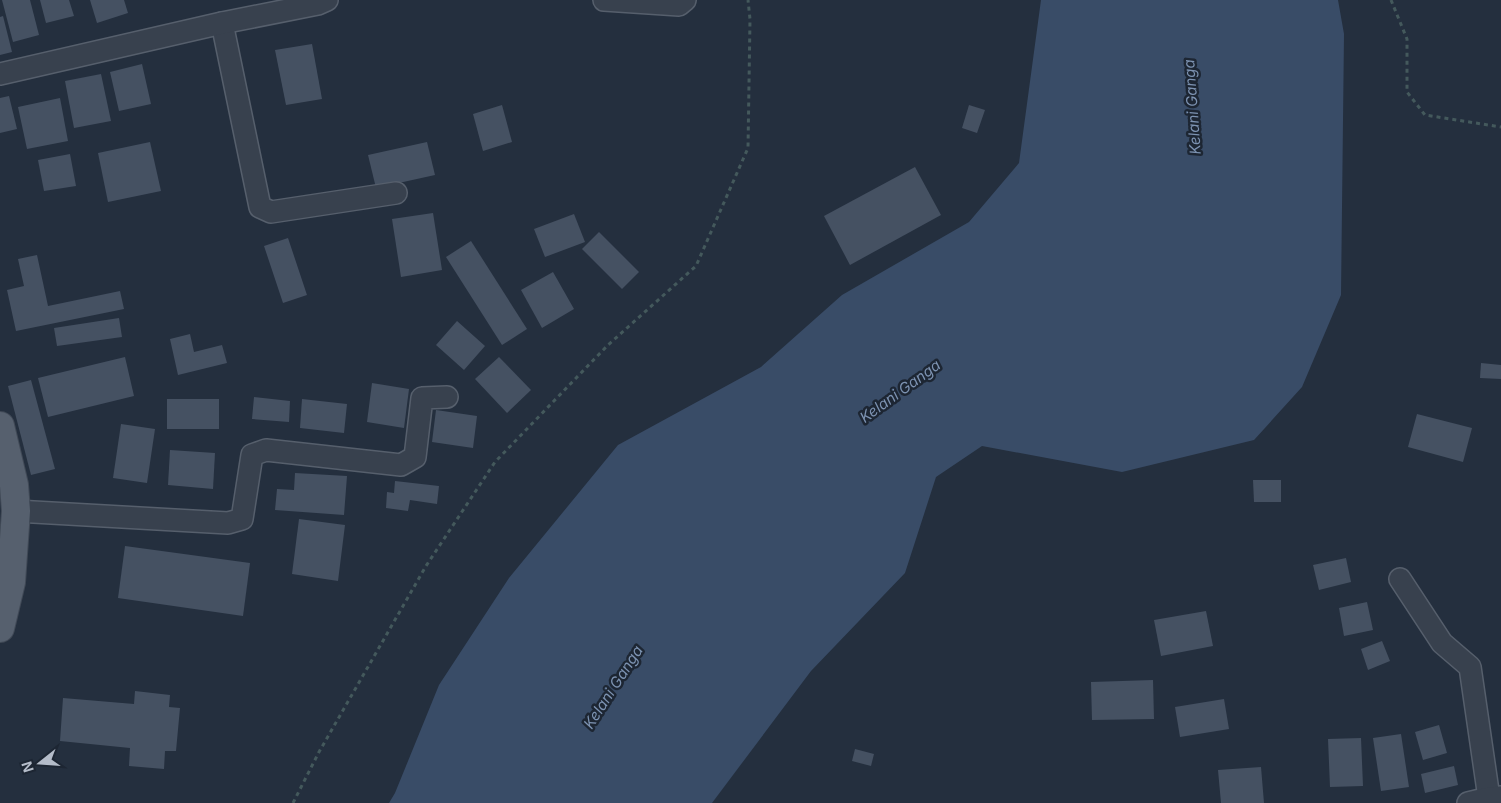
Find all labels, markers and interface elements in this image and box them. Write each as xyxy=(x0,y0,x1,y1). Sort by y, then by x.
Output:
water label: Kelani Ganga xyxy=(1179,59,1205,155)
water label: Kelani Ganga xyxy=(856,355,944,427)
water label: Kelani Ganga xyxy=(579,642,647,732)
north arrow xyxy=(15,738,65,788)
text: N xyxy=(17,759,37,775)

